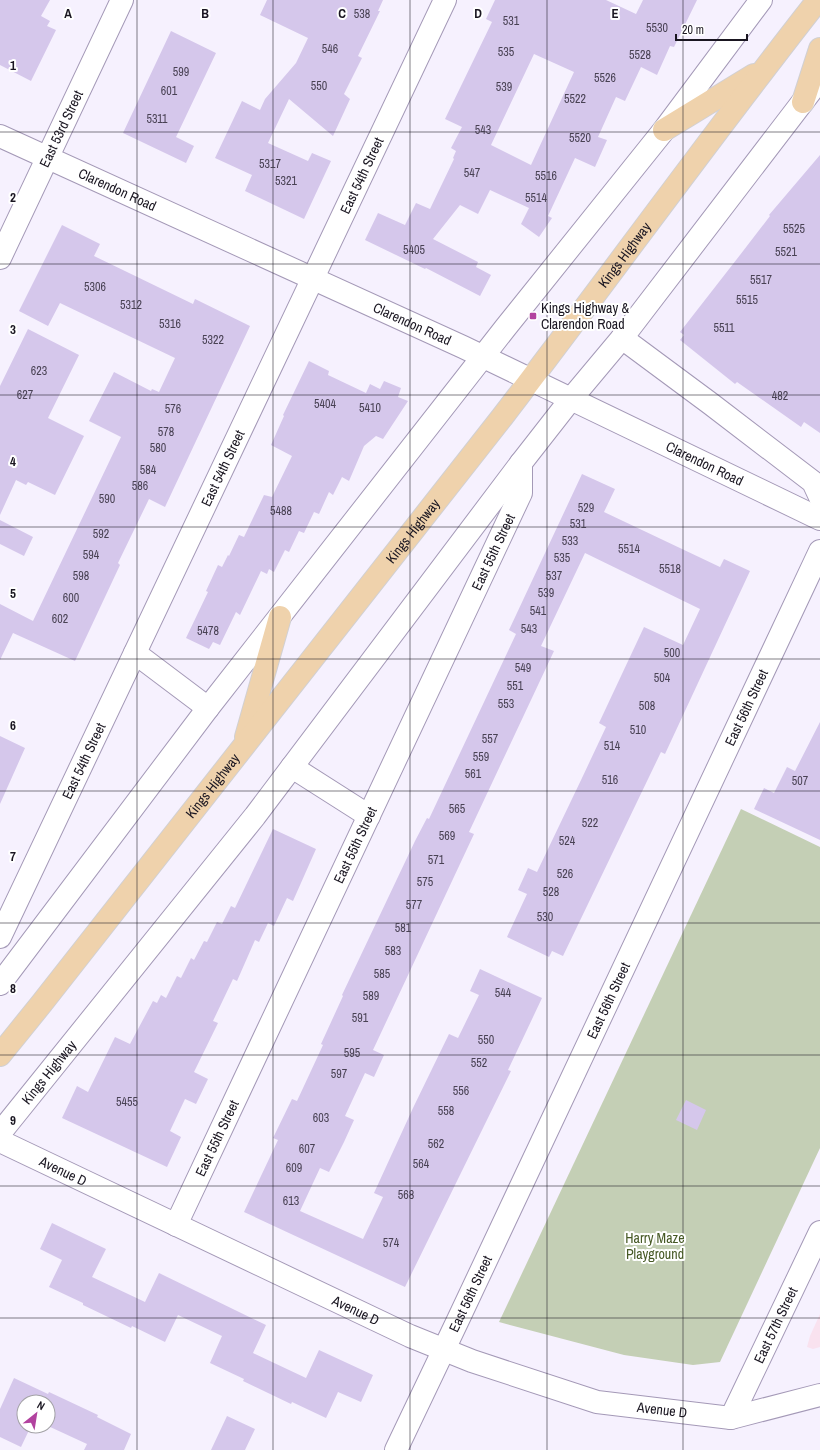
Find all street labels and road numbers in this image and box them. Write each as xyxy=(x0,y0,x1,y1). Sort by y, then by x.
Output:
street label: East 53rd Street xyxy=(35,87,87,170)
street label: East 54th Street xyxy=(336,134,387,217)
street label: Clarendon Road xyxy=(76,164,159,215)
street label: Kings Highway xyxy=(594,218,655,291)
street label: Clarendon Road xyxy=(370,298,454,349)
street label: East 54th Street xyxy=(197,427,248,509)
street label: Clarendon Road xyxy=(663,437,746,490)
street label: Kings Highway xyxy=(382,495,444,567)
street label: East 55th Street xyxy=(467,511,519,593)
street label: East 56th Street xyxy=(721,666,772,749)
street label: East 54th Street xyxy=(58,720,109,802)
street label: Kings Highway xyxy=(182,750,244,822)
street label: East 55th Street xyxy=(329,804,381,886)
street label: East 56th Street xyxy=(583,959,634,1042)
street label: Kings Highway xyxy=(18,1036,80,1108)
street label: East 55th Street xyxy=(191,1097,243,1179)
street label: Avenue D xyxy=(36,1152,90,1190)
street label: East 56th Street xyxy=(445,1253,496,1335)
street label: East 57th Street xyxy=(750,1284,801,1366)
street label: Avenue D xyxy=(328,1291,382,1329)
street label: Avenue D xyxy=(635,1398,688,1422)

